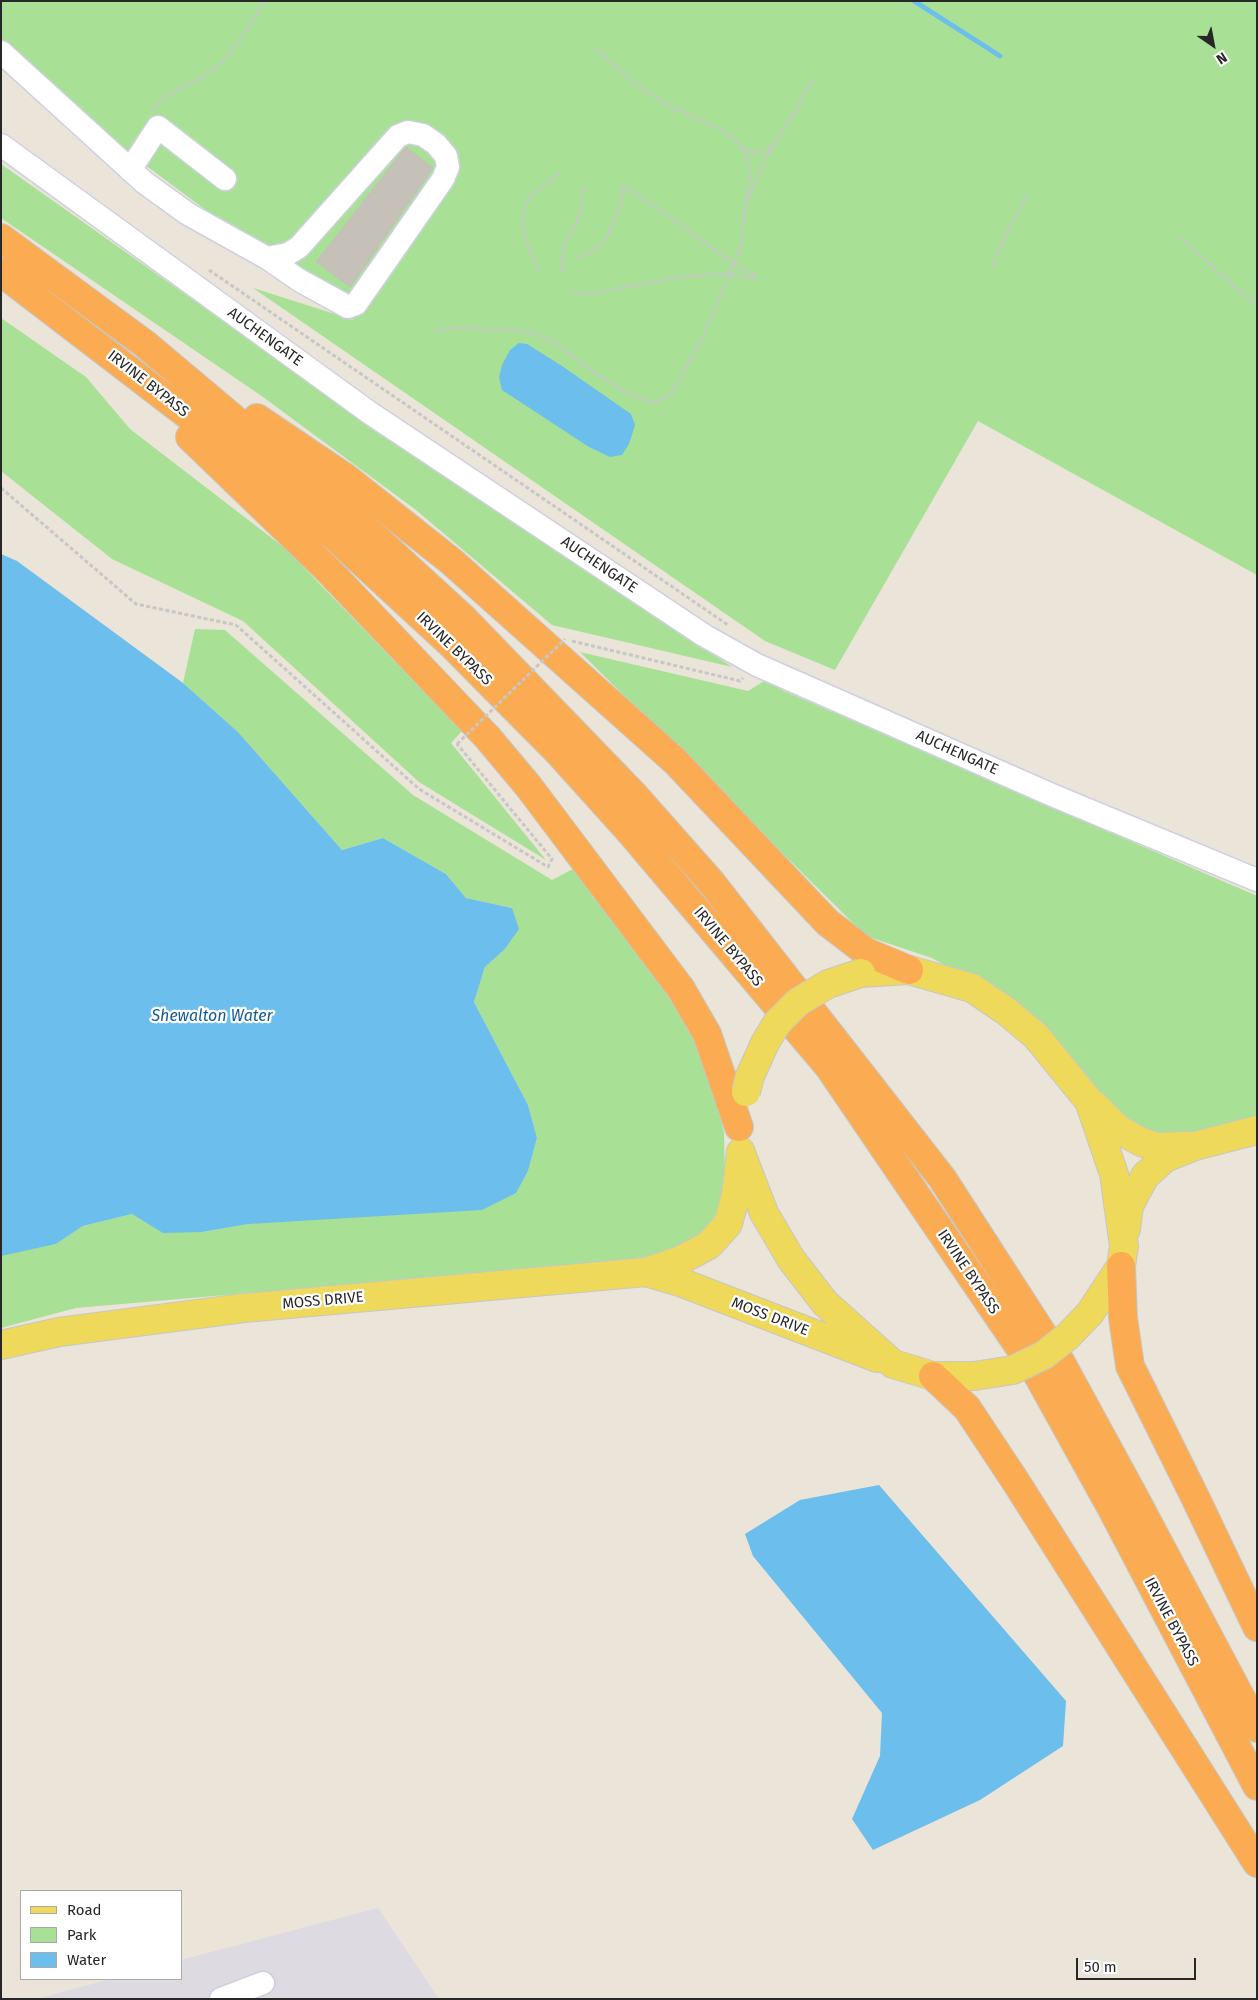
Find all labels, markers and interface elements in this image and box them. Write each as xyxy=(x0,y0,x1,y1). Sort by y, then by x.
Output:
north arrow xyxy=(1188,20,1238,70)
text: N xyxy=(1213,48,1230,68)
street label: AUCHENGATE xyxy=(224,304,306,370)
street label: IRVINE BYPASS xyxy=(104,347,192,421)
street label: AUCHENGATE xyxy=(557,533,641,597)
street label: IRVINE BYPASS xyxy=(413,608,495,690)
street label: AUCHENGATE xyxy=(913,727,1001,779)
street label: IRVINE BYPASS xyxy=(690,904,766,990)
water label: Shewalton Water xyxy=(151,1007,273,1027)
street label: IRVINE BYPASS xyxy=(933,1226,1003,1318)
street label: MOSS DRIVE xyxy=(282,1288,364,1314)
street label: MOSS DRIVE xyxy=(729,1294,811,1340)
street label: IRVINE BYPASS xyxy=(1140,1575,1202,1669)
legend xyxy=(20,1890,182,1980)
text: Road xyxy=(67,1901,102,1919)
text: Park xyxy=(67,1926,97,1944)
scale bar xyxy=(1078,1948,1198,1980)
text: Water xyxy=(67,1951,106,1969)
text: 50 m xyxy=(1084,1958,1117,1976)

